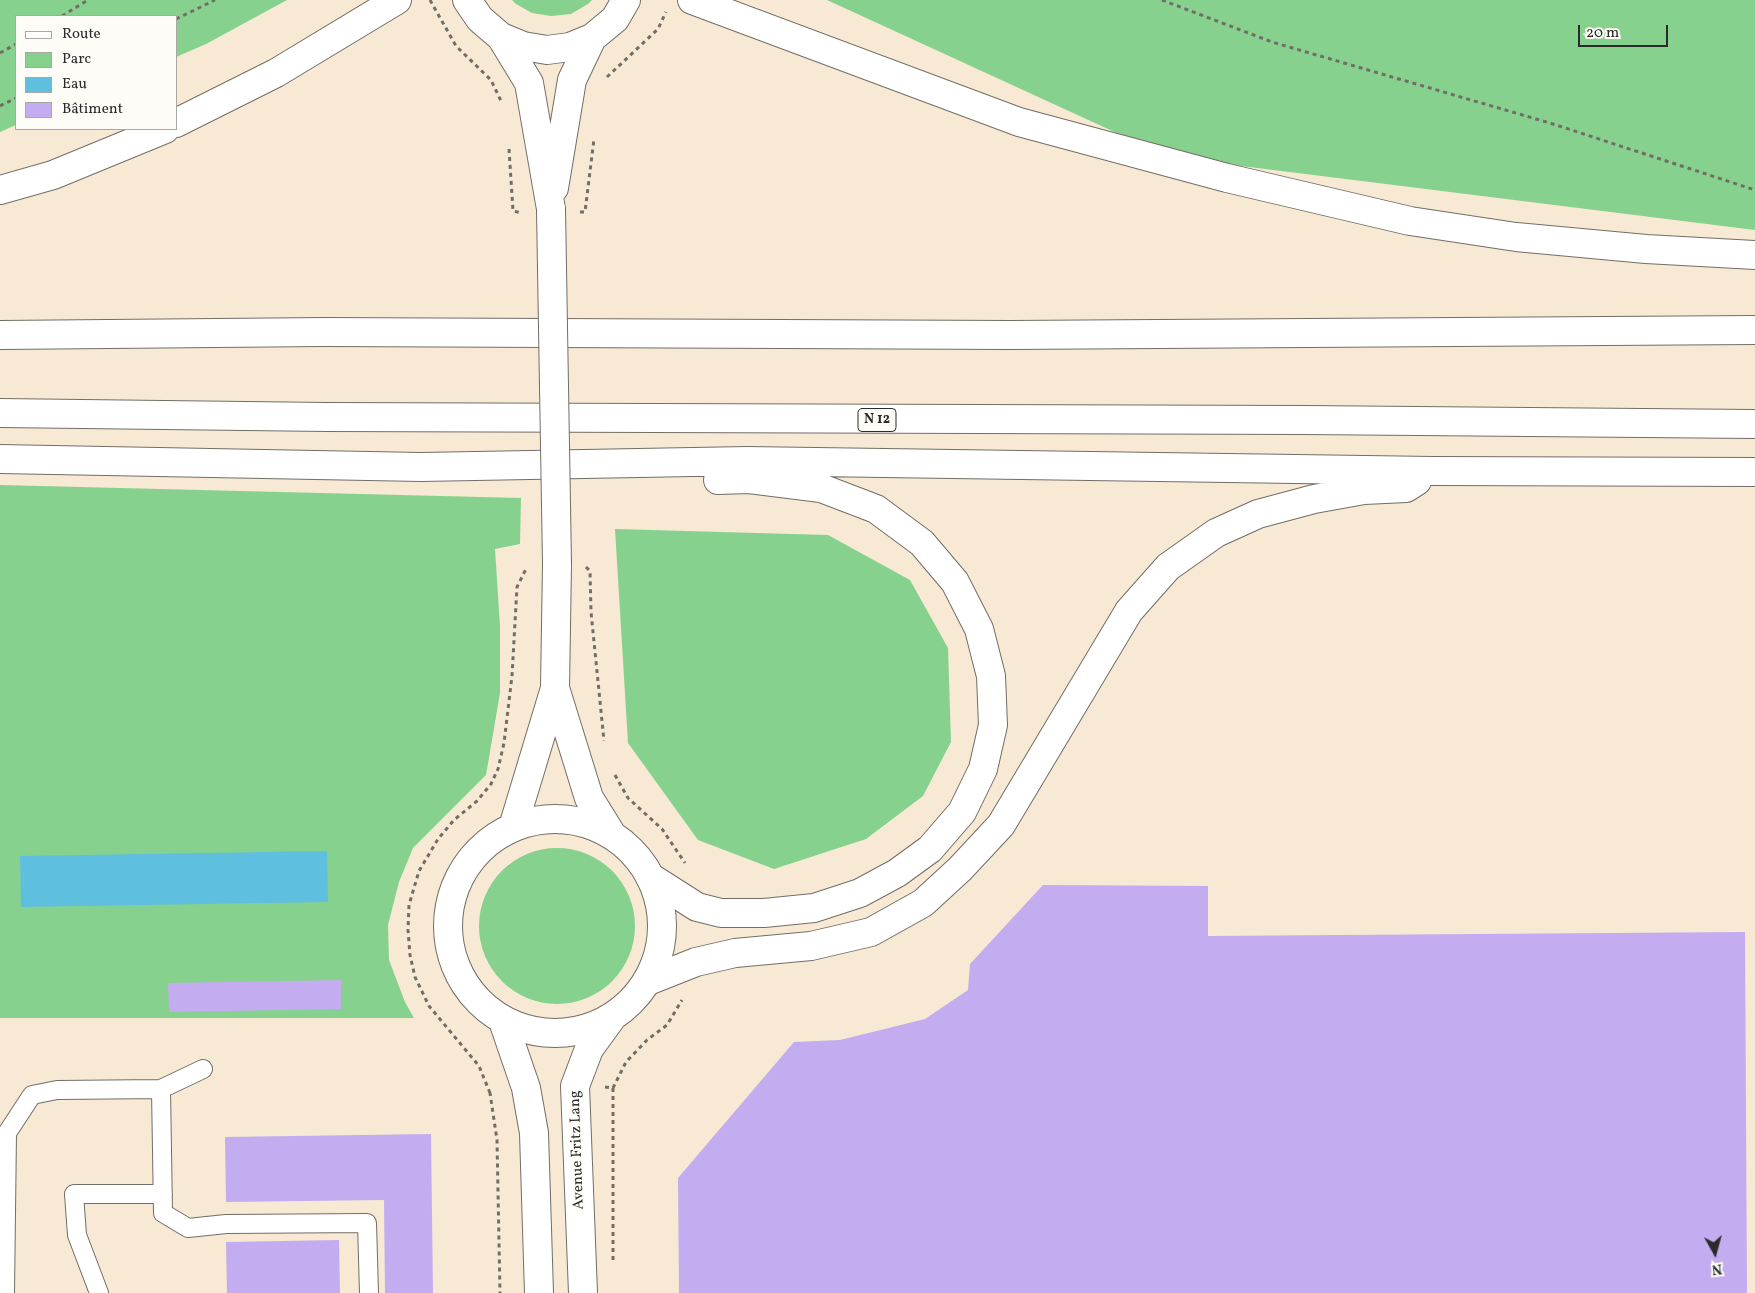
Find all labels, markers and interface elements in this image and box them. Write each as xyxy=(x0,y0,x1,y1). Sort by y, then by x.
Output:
legend xyxy=(15,15,178,130)
scale bar xyxy=(1580,15,1670,47)
text: 20 m xyxy=(1586,23,1619,44)
text: Route xyxy=(62,24,101,45)
text: Parc xyxy=(62,49,91,70)
text: Eau xyxy=(62,74,87,95)
text: Bâtiment xyxy=(62,99,123,120)
road number: N 12 xyxy=(858,408,896,432)
street label: Avenue Fritz Lang xyxy=(567,1090,589,1210)
north arrow xyxy=(1690,1228,1740,1278)
text: N xyxy=(1711,1258,1723,1278)

